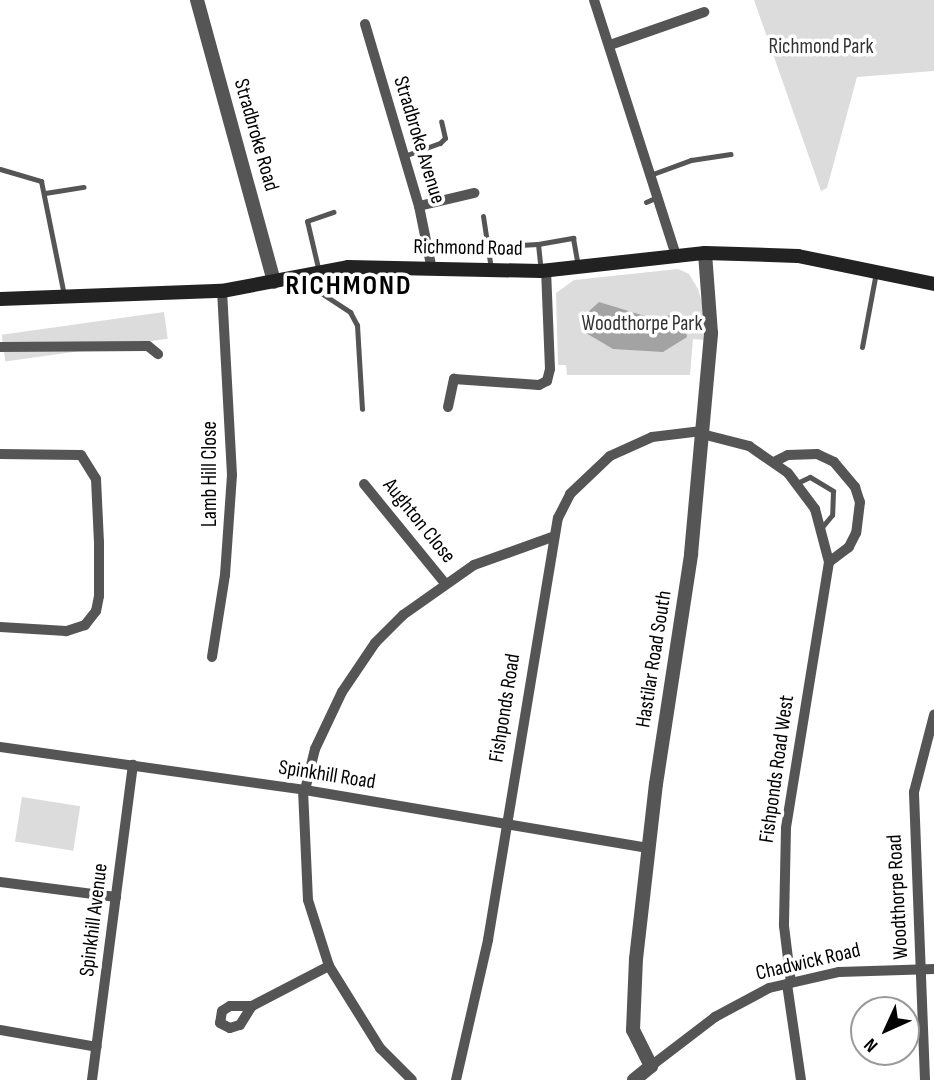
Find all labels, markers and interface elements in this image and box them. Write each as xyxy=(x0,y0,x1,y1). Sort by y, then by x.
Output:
park label: Richmond Park xyxy=(769,34,873,60)
street label: Stradbroke Avenue xyxy=(388,73,450,207)
street label: Stradbroke Road xyxy=(228,76,284,194)
street label: Richmond Road xyxy=(413,234,523,262)
district label: RICHMOND xyxy=(287,269,411,303)
park label: Woodthorpe Park xyxy=(582,311,702,337)
street label: Lamb Hill Close xyxy=(197,421,223,527)
street label: Aughton Close xyxy=(377,474,461,568)
street label: Hastilar Road South xyxy=(631,589,677,729)
street label: Fishponds Road xyxy=(484,652,526,764)
street label: Fishponds Road West xyxy=(754,694,800,844)
street label: Spinkhill Road xyxy=(277,755,377,795)
street label: Woodthorpe Road xyxy=(882,834,914,960)
street label: Spinkhill Avenue xyxy=(75,862,113,978)
street label: Chadwick Road xyxy=(753,938,863,986)
north arrow xyxy=(850,996,920,1066)
text: N xyxy=(859,1033,883,1057)

